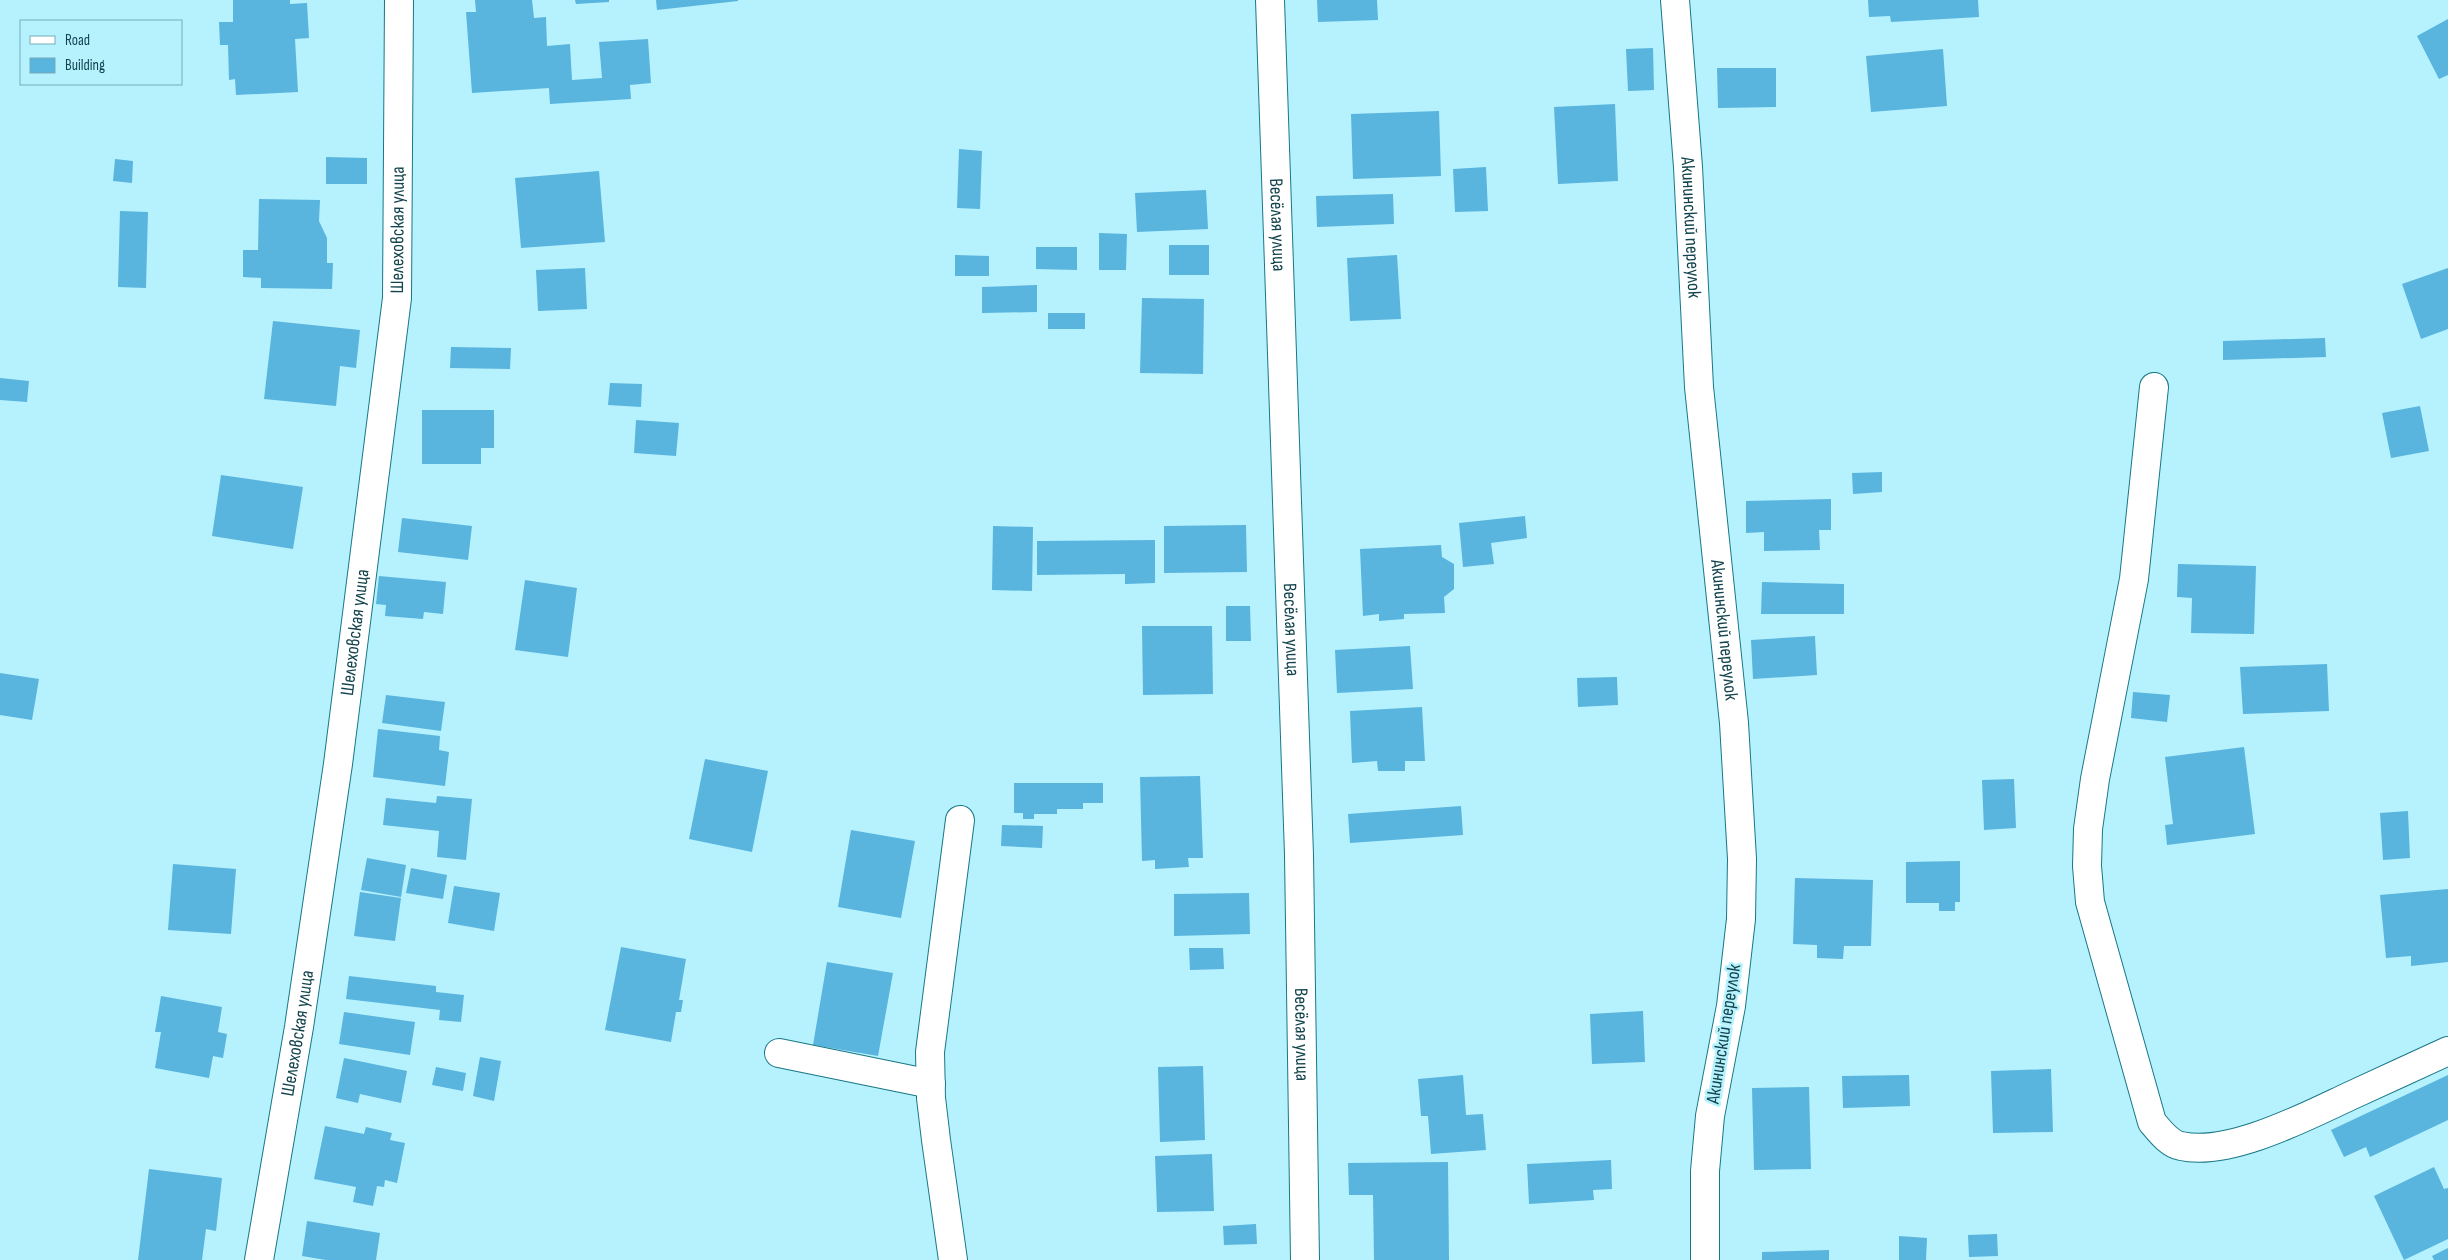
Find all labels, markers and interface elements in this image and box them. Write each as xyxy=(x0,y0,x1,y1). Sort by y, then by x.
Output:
legend xyxy=(20,20,182,85)
text: Road xyxy=(65,31,90,50)
text: Building xyxy=(65,56,105,75)
street label: Акининский переулок xyxy=(1676,155,1706,299)
street label: Шелеховская улица xyxy=(386,166,409,294)
street label: Весёлая улица xyxy=(1265,178,1291,272)
street label: Акининский переулок xyxy=(1705,557,1743,702)
street label: Шелеховская улица xyxy=(335,568,374,697)
street label: Весёлая улица xyxy=(1278,583,1304,677)
street label: Акининский переулок xyxy=(1701,962,1747,1107)
street label: Шелеховская улица xyxy=(276,969,319,1098)
street label: Весёлая улица xyxy=(1289,988,1314,1081)

